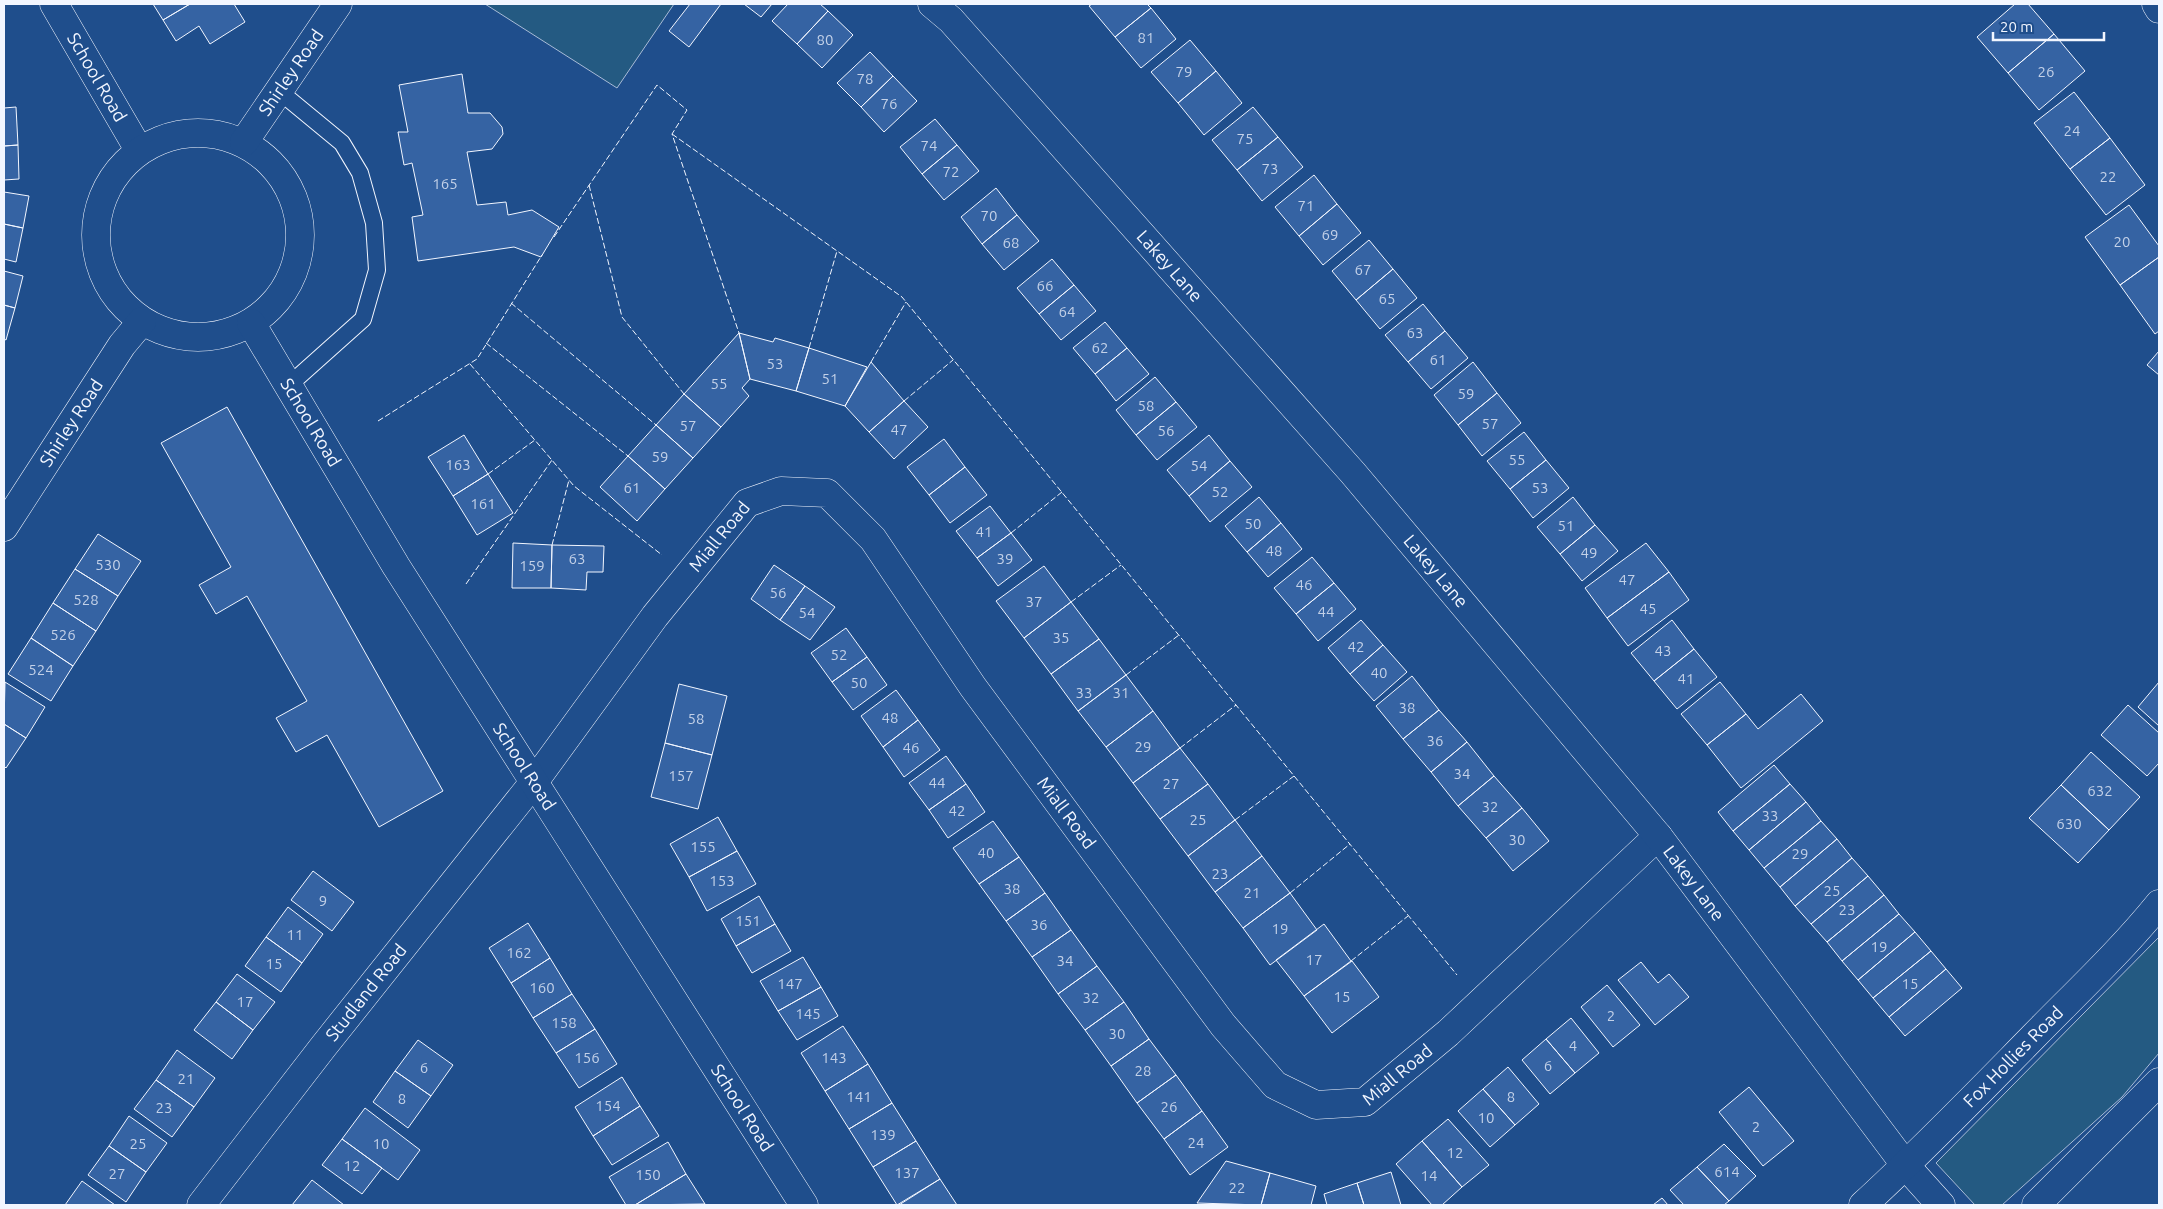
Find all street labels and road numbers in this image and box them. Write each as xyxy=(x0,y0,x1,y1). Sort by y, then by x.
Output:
street label: Shirley Road xyxy=(254,25,327,119)
street label: School Road xyxy=(64,29,131,125)
street label: Lakey Lane xyxy=(1133,226,1207,305)
street label: School Road xyxy=(277,374,345,470)
street label: Shirley Road xyxy=(35,375,106,470)
street label: Miall Road xyxy=(684,497,753,575)
street label: Lakey Lane xyxy=(1400,530,1473,611)
street label: School Road xyxy=(490,719,560,813)
street label: Miall Road xyxy=(1034,773,1100,852)
street label: Lakey Lane xyxy=(1660,841,1729,924)
street label: Studland Road xyxy=(321,940,410,1044)
street label: Fox Hollies Road xyxy=(1959,1002,2067,1111)
street label: Miall Road xyxy=(1358,1040,1436,1109)
street label: School Road xyxy=(708,1060,778,1155)

